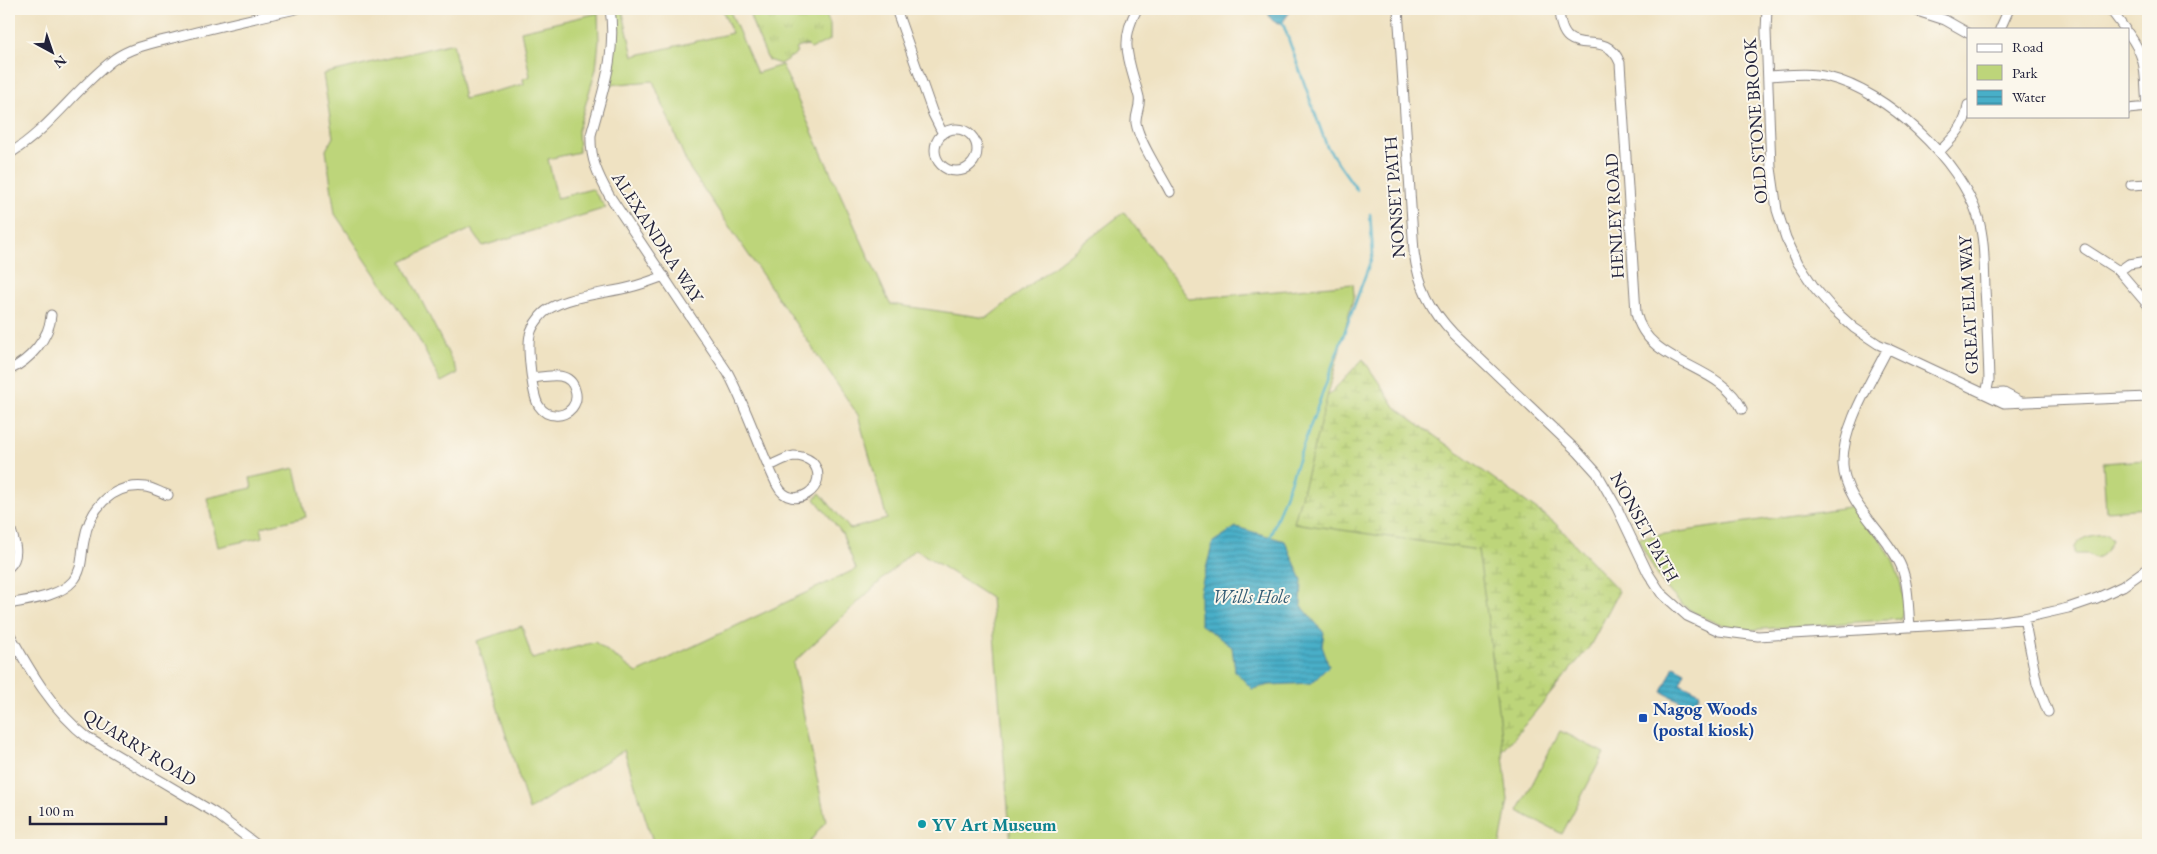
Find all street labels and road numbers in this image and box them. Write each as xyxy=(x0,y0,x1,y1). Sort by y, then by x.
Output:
street label: OLD STONE BROOK xyxy=(1738,36,1772,205)
street label: NONSET PATH xyxy=(1378,135,1410,259)
street label: HENLEY ROAD xyxy=(1599,153,1629,279)
street label: ALEXANDRA WAY xyxy=(607,166,710,308)
street label: GREAT ELM WAY xyxy=(1953,234,1983,375)
street label: NONSET PATH xyxy=(1605,468,1685,586)
street label: QUARRY ROAD xyxy=(79,703,201,791)

